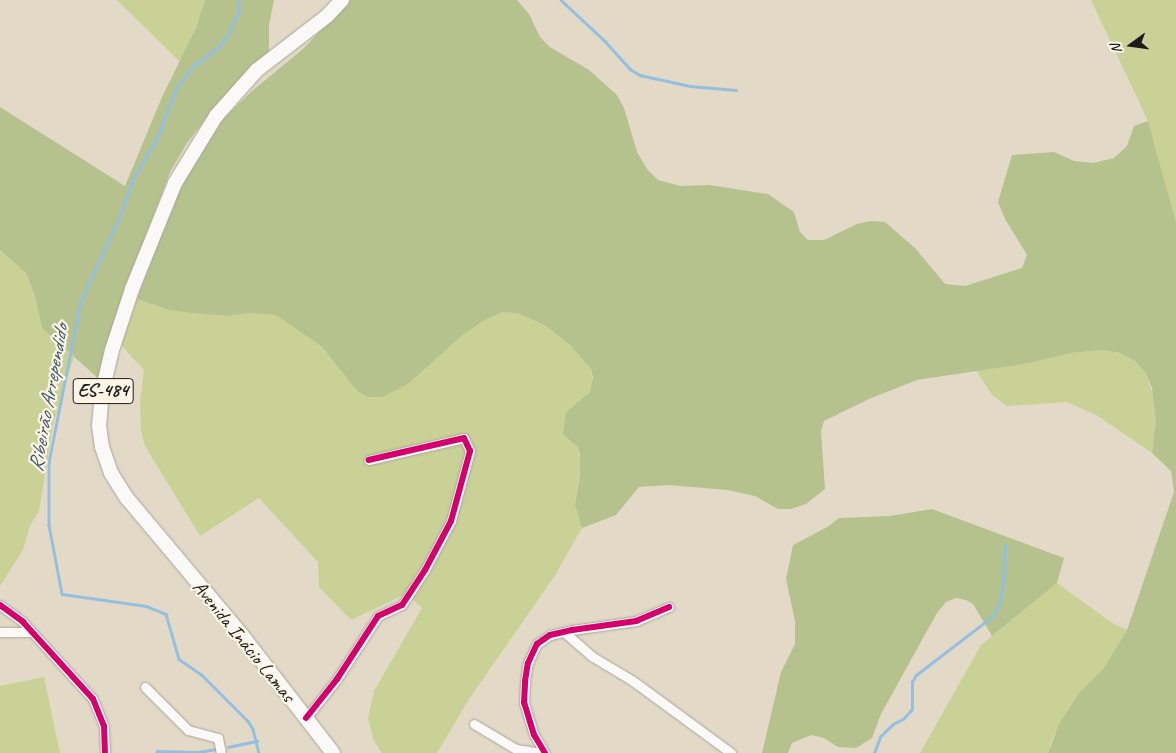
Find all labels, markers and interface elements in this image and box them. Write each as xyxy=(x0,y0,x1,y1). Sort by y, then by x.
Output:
north arrow xyxy=(1106,20,1156,70)
text: N xyxy=(1107,42,1125,55)
water label: Ribeirão Arrependido xyxy=(23,323,73,473)
road number: ES-484 xyxy=(72,374,134,408)
street label: Avenida Inácio Lamas xyxy=(188,576,300,706)

